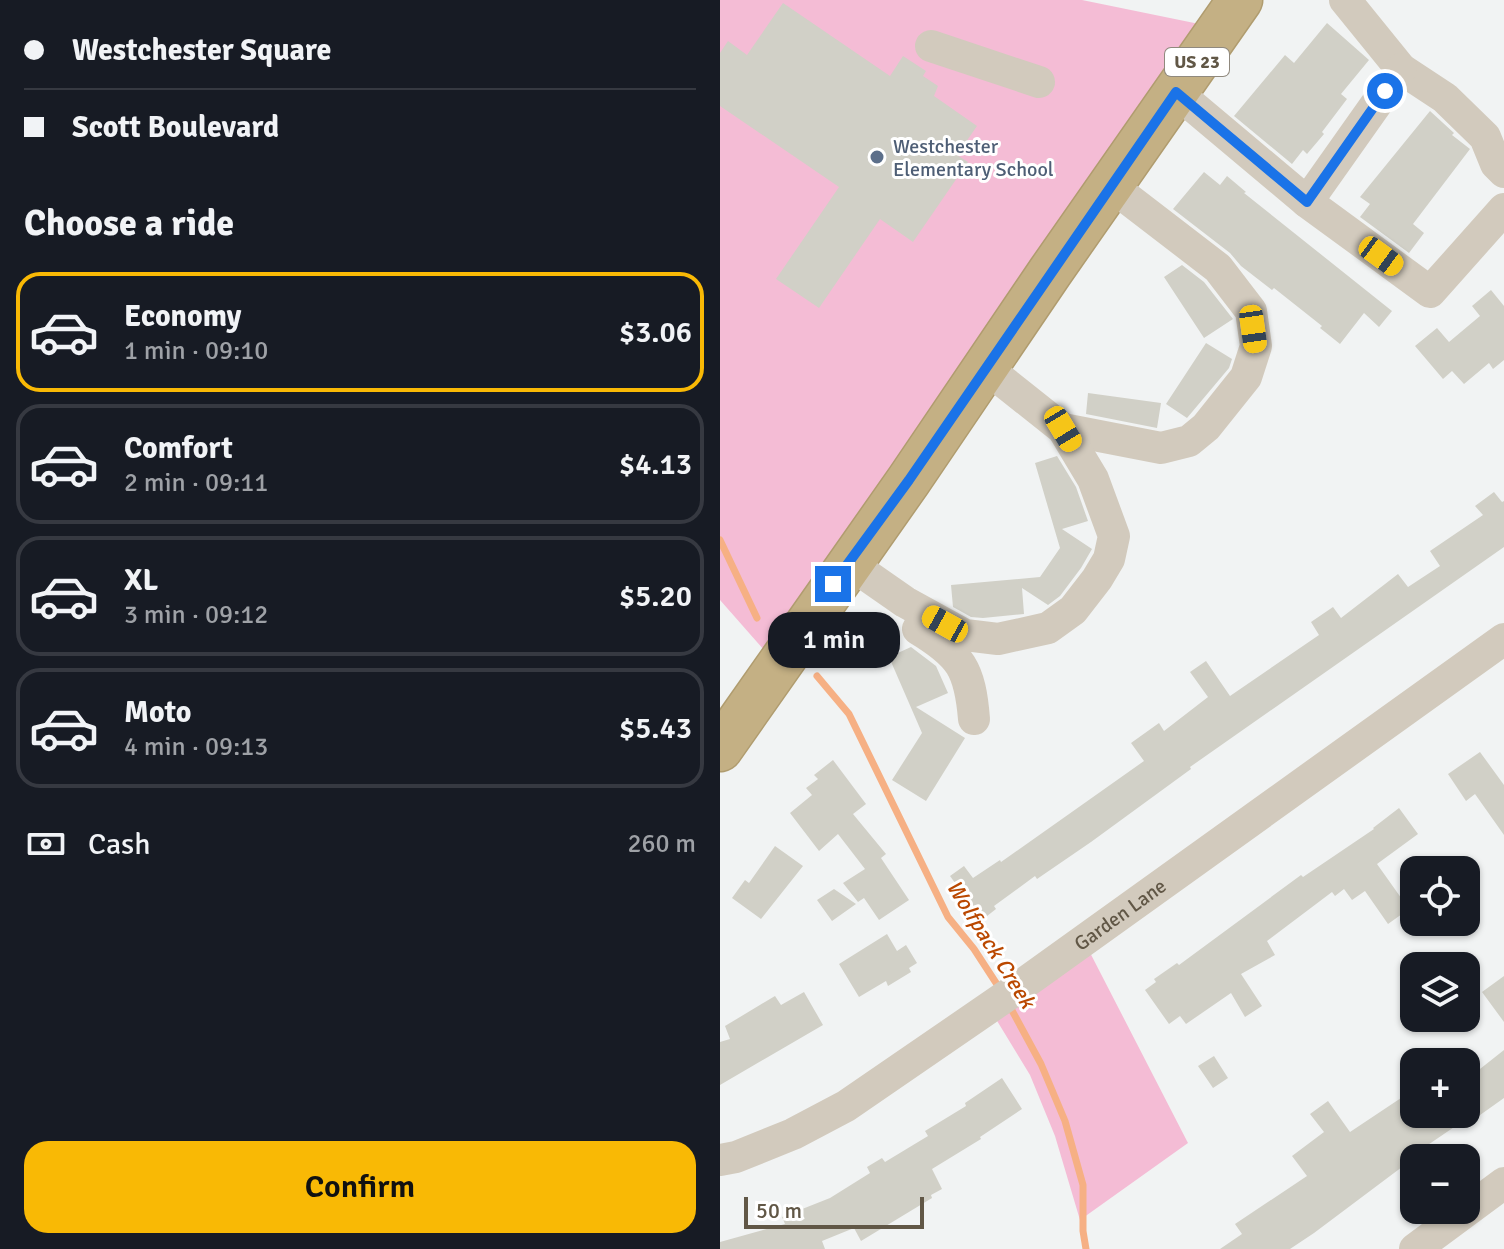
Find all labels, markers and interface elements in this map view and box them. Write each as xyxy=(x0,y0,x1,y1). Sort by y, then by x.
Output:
text: Westchester Square xyxy=(72,32,331,69)
road number: US 23 xyxy=(1165,48,1229,76)
route start xyxy=(1367,73,1403,109)
text: Scott Boulevard xyxy=(72,109,279,146)
place label: Westchester Elementary School xyxy=(893,134,1054,182)
marker: Westchester Elementary School xyxy=(868,148,886,166)
text: Choose a ride xyxy=(24,201,234,246)
car xyxy=(1355,232,1407,280)
icon: car xyxy=(28,296,100,368)
text: Economy xyxy=(124,298,241,335)
car xyxy=(1238,304,1268,354)
text: $3.06 xyxy=(619,314,692,351)
text: 1 min · 09:10 xyxy=(124,335,268,367)
car xyxy=(1040,402,1086,456)
icon: car xyxy=(28,428,100,500)
text: Comfort xyxy=(124,430,233,467)
text: $4.13 xyxy=(619,446,692,483)
text: 2 min · 09:11 xyxy=(124,467,268,499)
icon: car xyxy=(28,560,100,632)
text: XL xyxy=(124,562,158,599)
route end xyxy=(815,566,851,602)
text: $5.20 xyxy=(619,578,692,615)
text: 3 min · 09:12 xyxy=(124,599,268,631)
car xyxy=(918,602,972,646)
callout: 1 min xyxy=(767,612,899,668)
text: 1 min xyxy=(803,624,865,656)
icon: car xyxy=(28,692,100,764)
text: Moto xyxy=(124,694,191,731)
text: $5.43 xyxy=(619,710,692,747)
text: 4 min · 09:13 xyxy=(124,731,268,763)
icon: cash xyxy=(24,822,68,866)
text: Cash xyxy=(88,826,151,863)
text: 260 m xyxy=(627,828,696,860)
map controls xyxy=(1400,856,1480,1224)
button: locate xyxy=(1400,856,1480,936)
street label: Garden Lane xyxy=(1069,873,1171,956)
water label: Wolfpack Creek xyxy=(941,875,1042,1015)
button: layers xyxy=(1400,952,1480,1032)
button: + xyxy=(1400,1048,1480,1128)
button: Confirm xyxy=(24,1141,696,1233)
button: − xyxy=(1400,1144,1480,1224)
scale bar xyxy=(744,1193,924,1229)
text: 50 m xyxy=(756,1197,802,1224)

